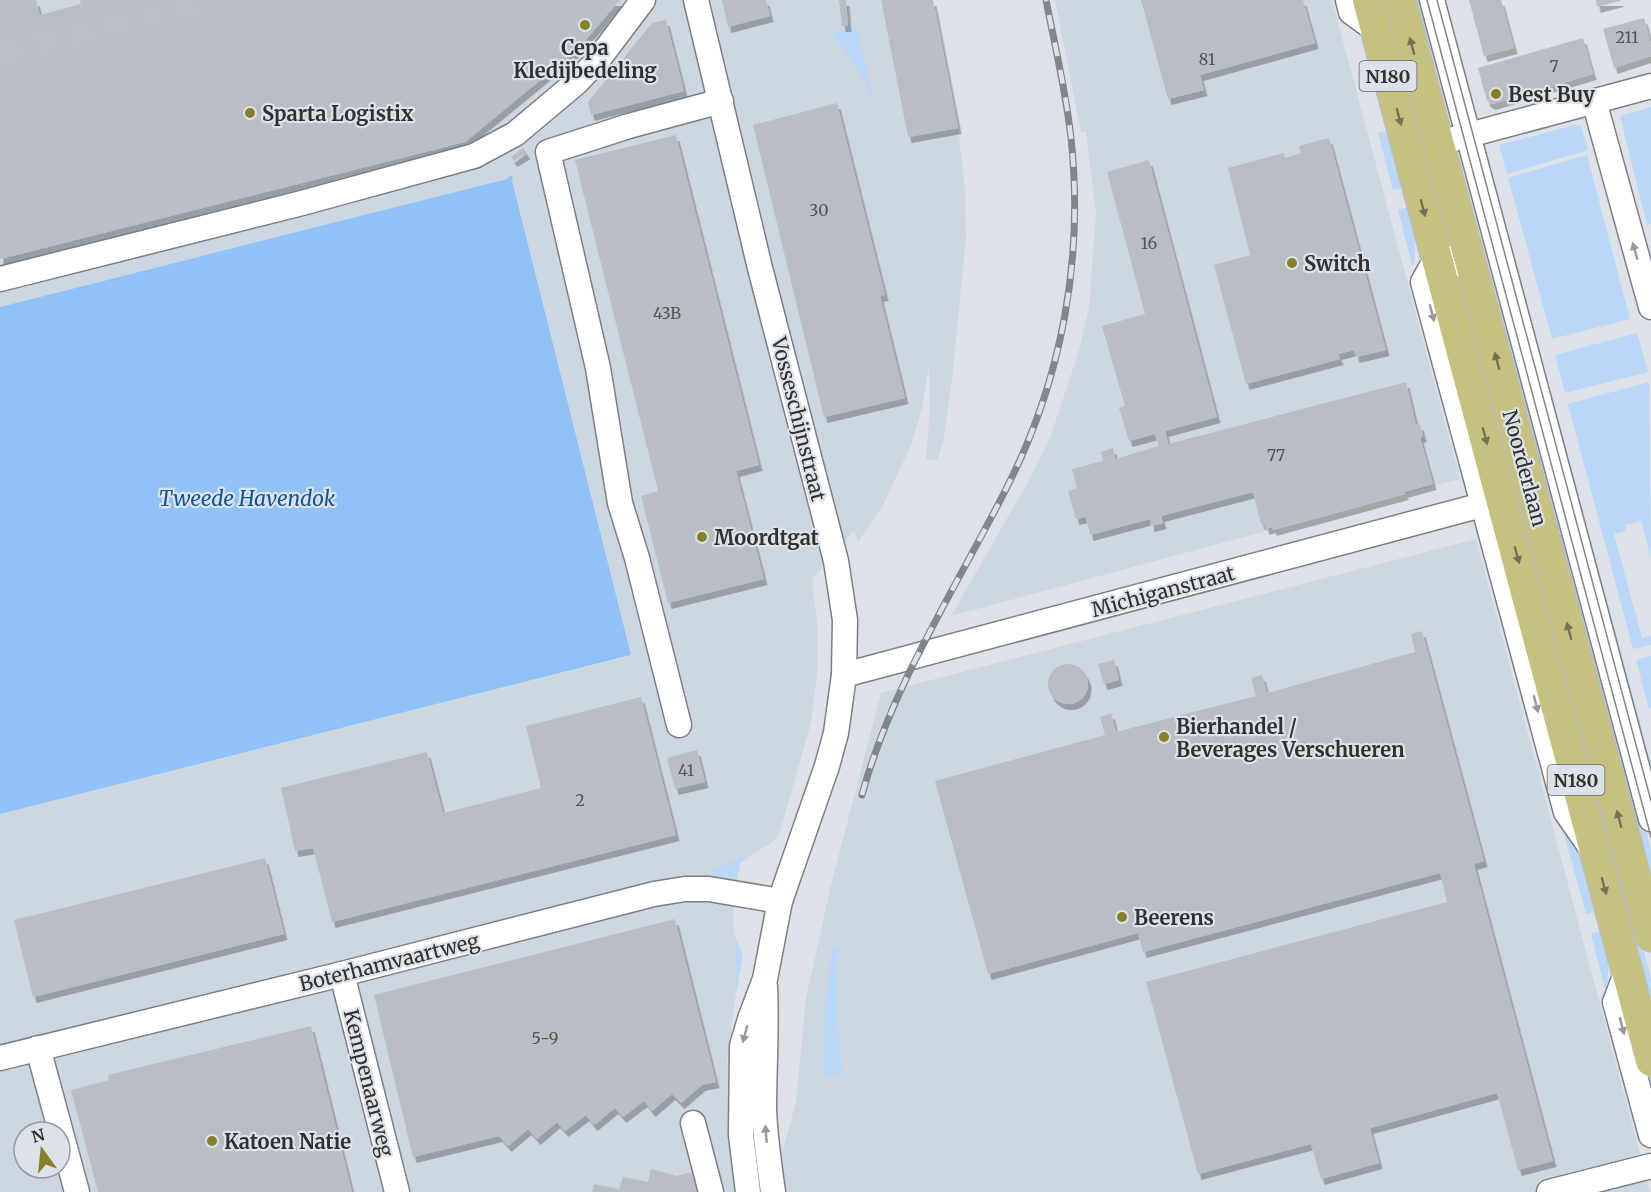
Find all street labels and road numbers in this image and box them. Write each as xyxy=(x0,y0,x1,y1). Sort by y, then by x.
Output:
road number: N180 xyxy=(1360,61,1416,91)
street label: Vosseschijnstraat xyxy=(766,334,831,504)
street label: Noorderlaan xyxy=(1497,407,1553,529)
street label: Michiganstraat xyxy=(1089,560,1238,622)
road number: N180 xyxy=(1548,765,1604,795)
street label: Boterhamvaartweg xyxy=(296,928,482,996)
street label: Kempenaarweg xyxy=(339,1007,399,1159)

